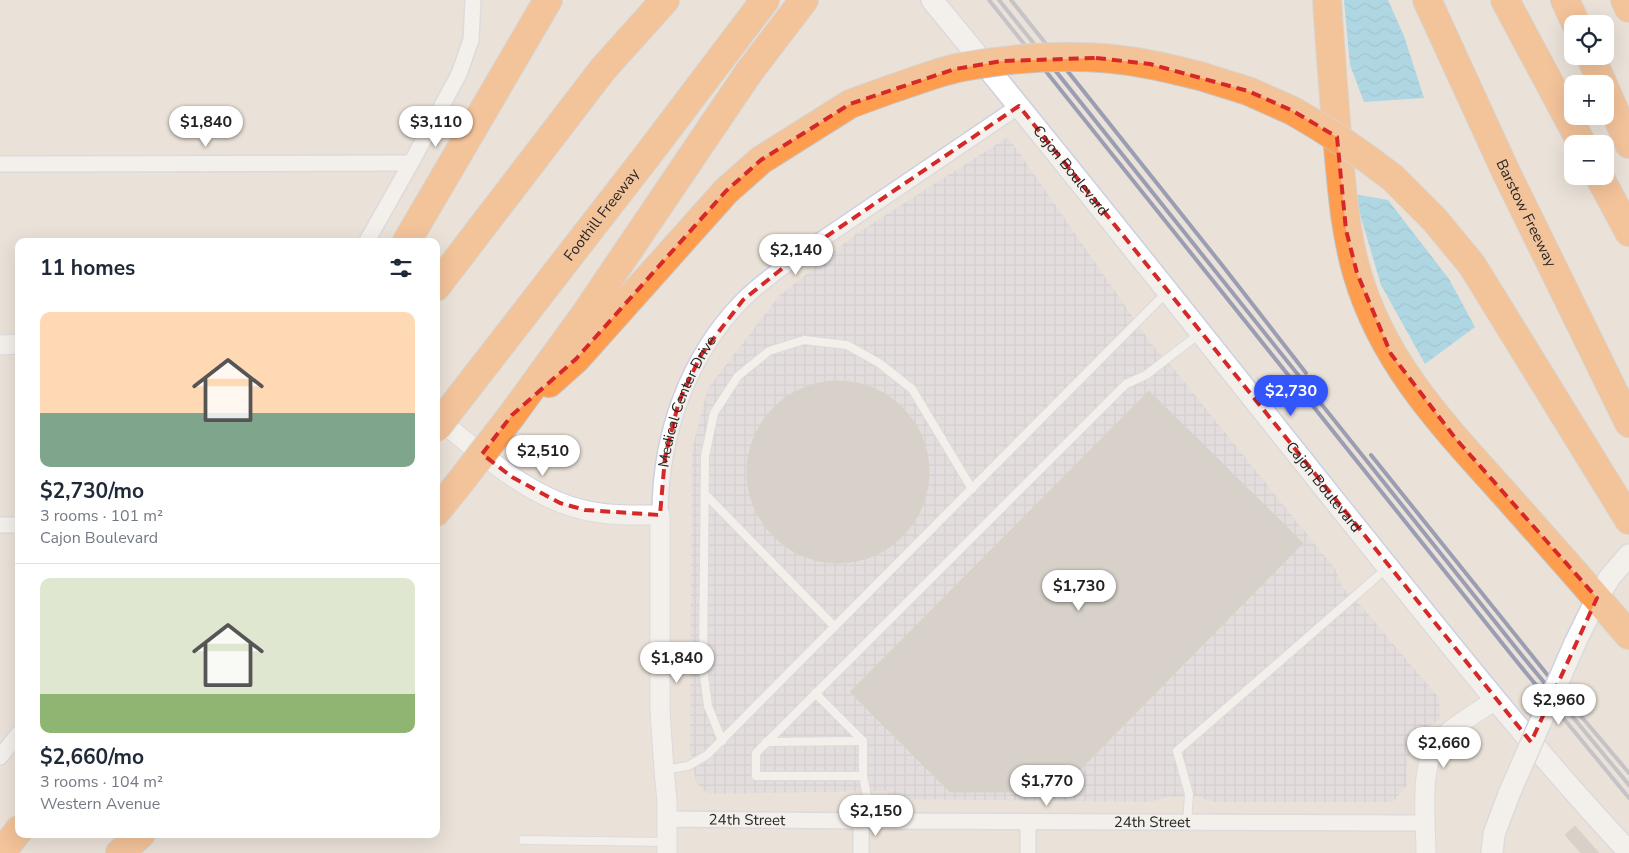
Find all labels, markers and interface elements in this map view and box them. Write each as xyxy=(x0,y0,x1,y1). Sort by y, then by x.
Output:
map controls xyxy=(1564,15,1614,185)
button: locate xyxy=(1564,15,1614,65)
button: + xyxy=(1564,75,1614,125)
pin: $1,840 xyxy=(165,106,247,148)
pin: $3,110 xyxy=(395,106,477,148)
text: $1,840 xyxy=(180,111,232,133)
text: $3,110 xyxy=(410,111,462,133)
street label: Cajon Boulevard xyxy=(1028,121,1113,220)
button: − xyxy=(1564,135,1614,185)
street label: Barstow Freeway xyxy=(1491,156,1561,271)
street label: Foothill Freeway xyxy=(559,164,644,265)
pin: $2,140 xyxy=(755,234,837,276)
text: $2,140 xyxy=(770,239,822,261)
text: 11 homes xyxy=(40,254,135,282)
icon: filters xyxy=(387,254,415,282)
street label: Medical Center Drive xyxy=(653,332,721,469)
icon: home xyxy=(183,345,273,435)
pin: $2,730 xyxy=(1250,374,1332,417)
text: $2,730 xyxy=(1265,380,1317,402)
pin: $2,510 xyxy=(502,434,584,477)
street label: Cajon Boulevard xyxy=(1281,438,1366,537)
text: $2,510 xyxy=(517,440,569,462)
text: $2,730/mo xyxy=(40,477,144,505)
text: 3 rooms · 101 m² xyxy=(40,505,163,527)
text: Cajon Boulevard xyxy=(40,527,158,549)
pin: $1,730 xyxy=(1038,570,1120,612)
text: $1,730 xyxy=(1053,575,1105,597)
icon: home xyxy=(183,610,273,700)
pin: $1,840 xyxy=(636,642,718,684)
text: $1,840 xyxy=(651,647,703,669)
pin: $2,960 xyxy=(1518,684,1600,726)
text: $2,960 xyxy=(1533,689,1585,711)
pin: $2,660 xyxy=(1403,726,1485,769)
text: $2,660 xyxy=(1418,732,1470,754)
text: $2,660/mo xyxy=(40,743,144,771)
pin: $1,770 xyxy=(1006,764,1088,807)
text: $1,770 xyxy=(1021,770,1073,792)
text: 3 rooms · 104 m² xyxy=(40,771,163,793)
text: Western Avenue xyxy=(40,793,160,815)
pin: $2,150 xyxy=(835,794,917,837)
text: $2,150 xyxy=(850,800,902,822)
street label: 24th Street xyxy=(709,809,786,830)
street label: 24th Street xyxy=(1114,812,1191,832)

